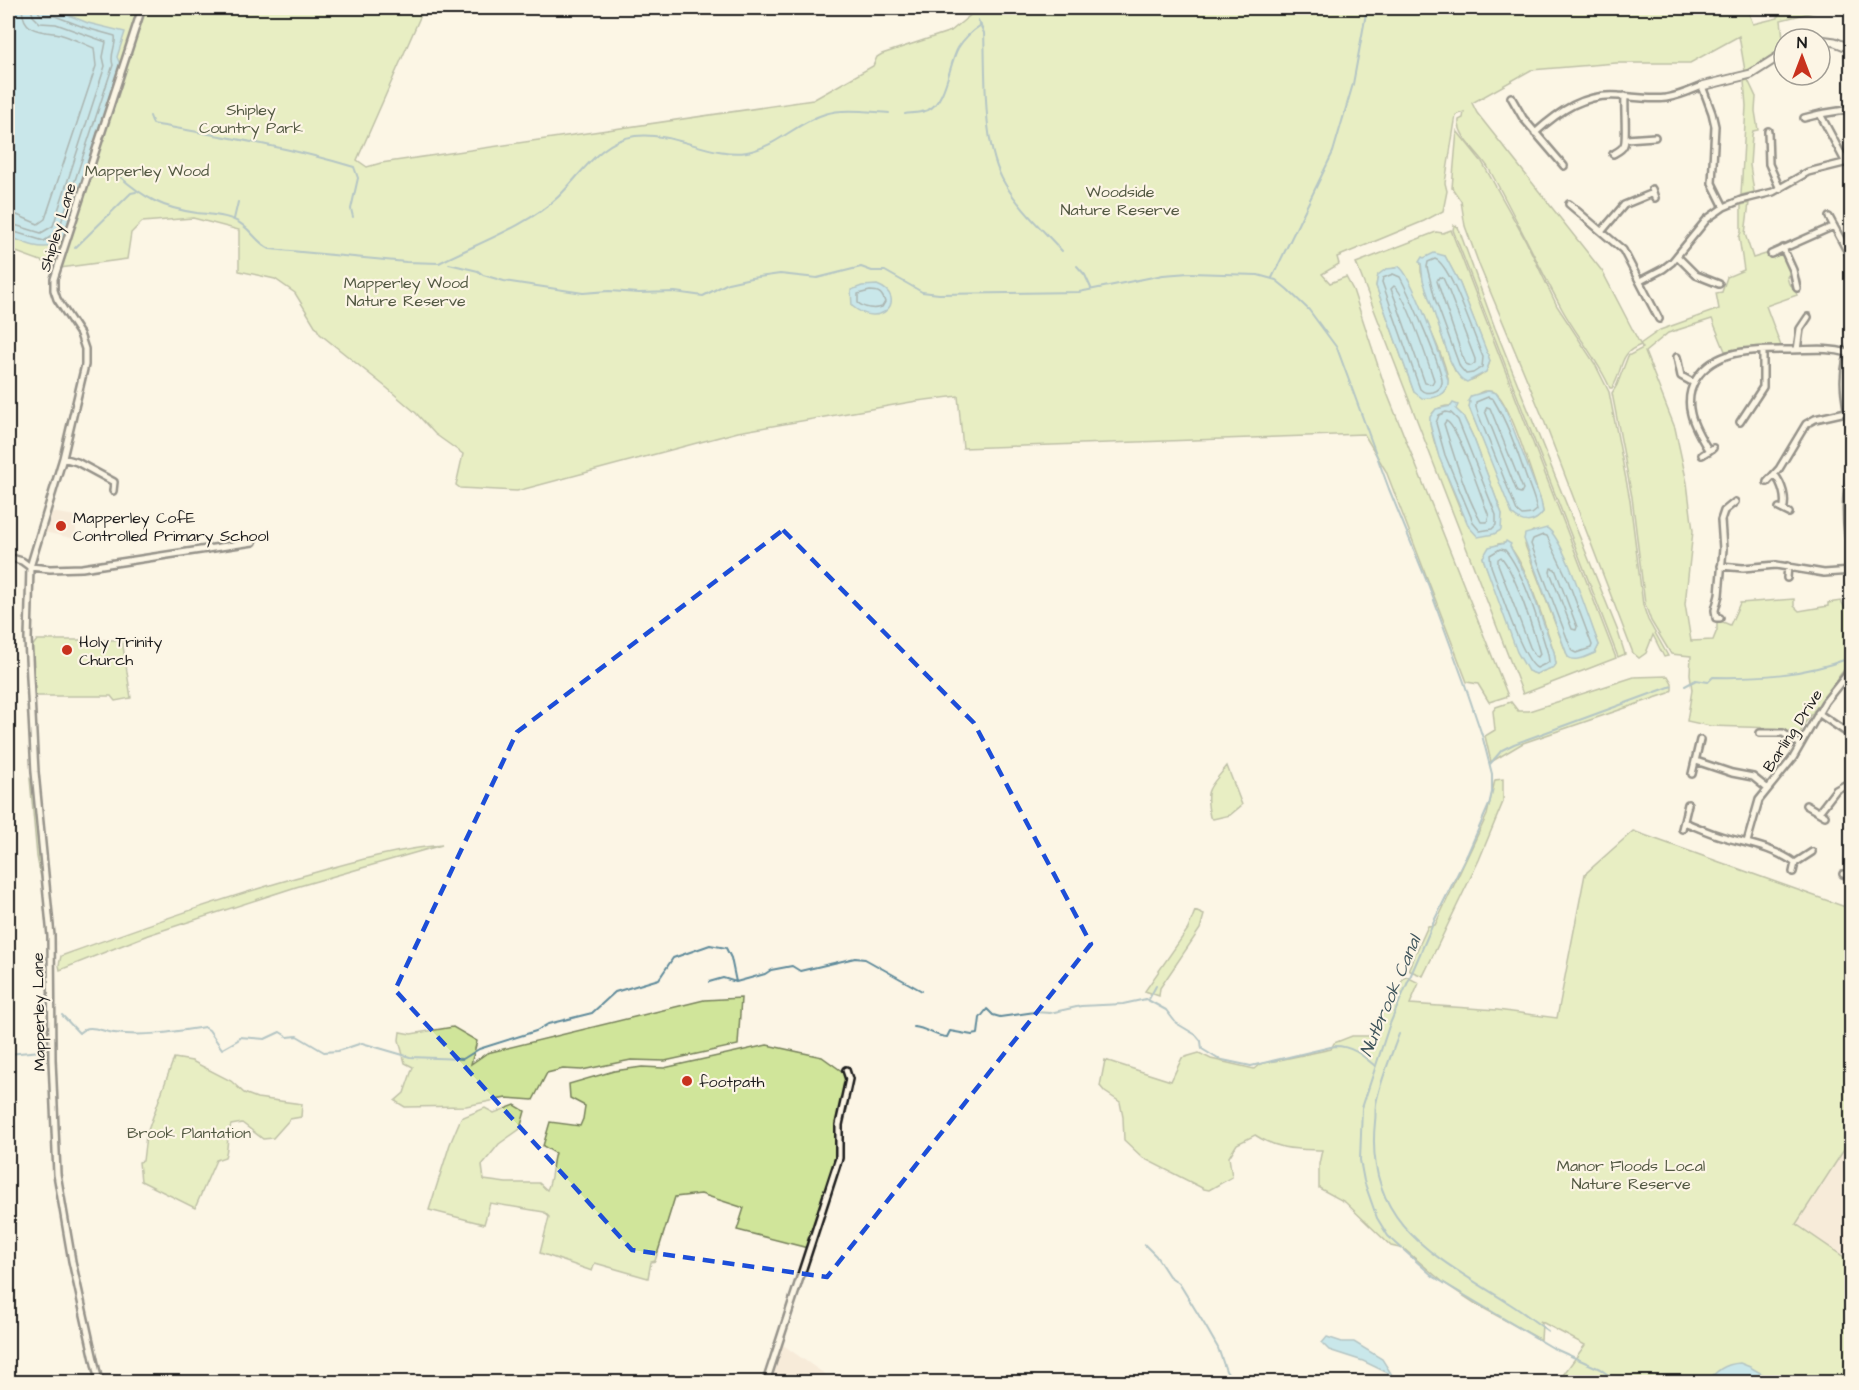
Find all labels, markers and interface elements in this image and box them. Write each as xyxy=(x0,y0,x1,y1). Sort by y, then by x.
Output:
north arrow xyxy=(1772,27,1832,87)
text: N xyxy=(1797,32,1807,54)
park label: Shipley Country Park xyxy=(199,99,303,140)
park label: Mapperley Wood xyxy=(85,160,209,183)
street label: Shipley Lane xyxy=(34,180,83,275)
park label: Woodside Nature Reserve xyxy=(1060,181,1180,221)
park label: Mapperley Wood Nature Reserve xyxy=(344,272,468,312)
place label: Mapperley CofE Controlled Primary School xyxy=(73,507,269,548)
marker: Mapperley CofE Controlled Primary School xyxy=(54,519,68,533)
place label: Holy Trinity Church xyxy=(79,631,163,671)
marker: Holy Trinity Church xyxy=(60,643,74,657)
street label: Barling Drive xyxy=(1758,685,1829,777)
water label: Nutbrook Canal xyxy=(1354,930,1428,1061)
street label: Mapperley Lane xyxy=(27,952,52,1072)
place label: footpath xyxy=(699,1071,764,1093)
marker: footpath xyxy=(680,1074,694,1088)
park label: Brook Plantation xyxy=(127,1122,251,1144)
park label: Manor Floods Local Nature Reserve xyxy=(1557,1155,1705,1195)

